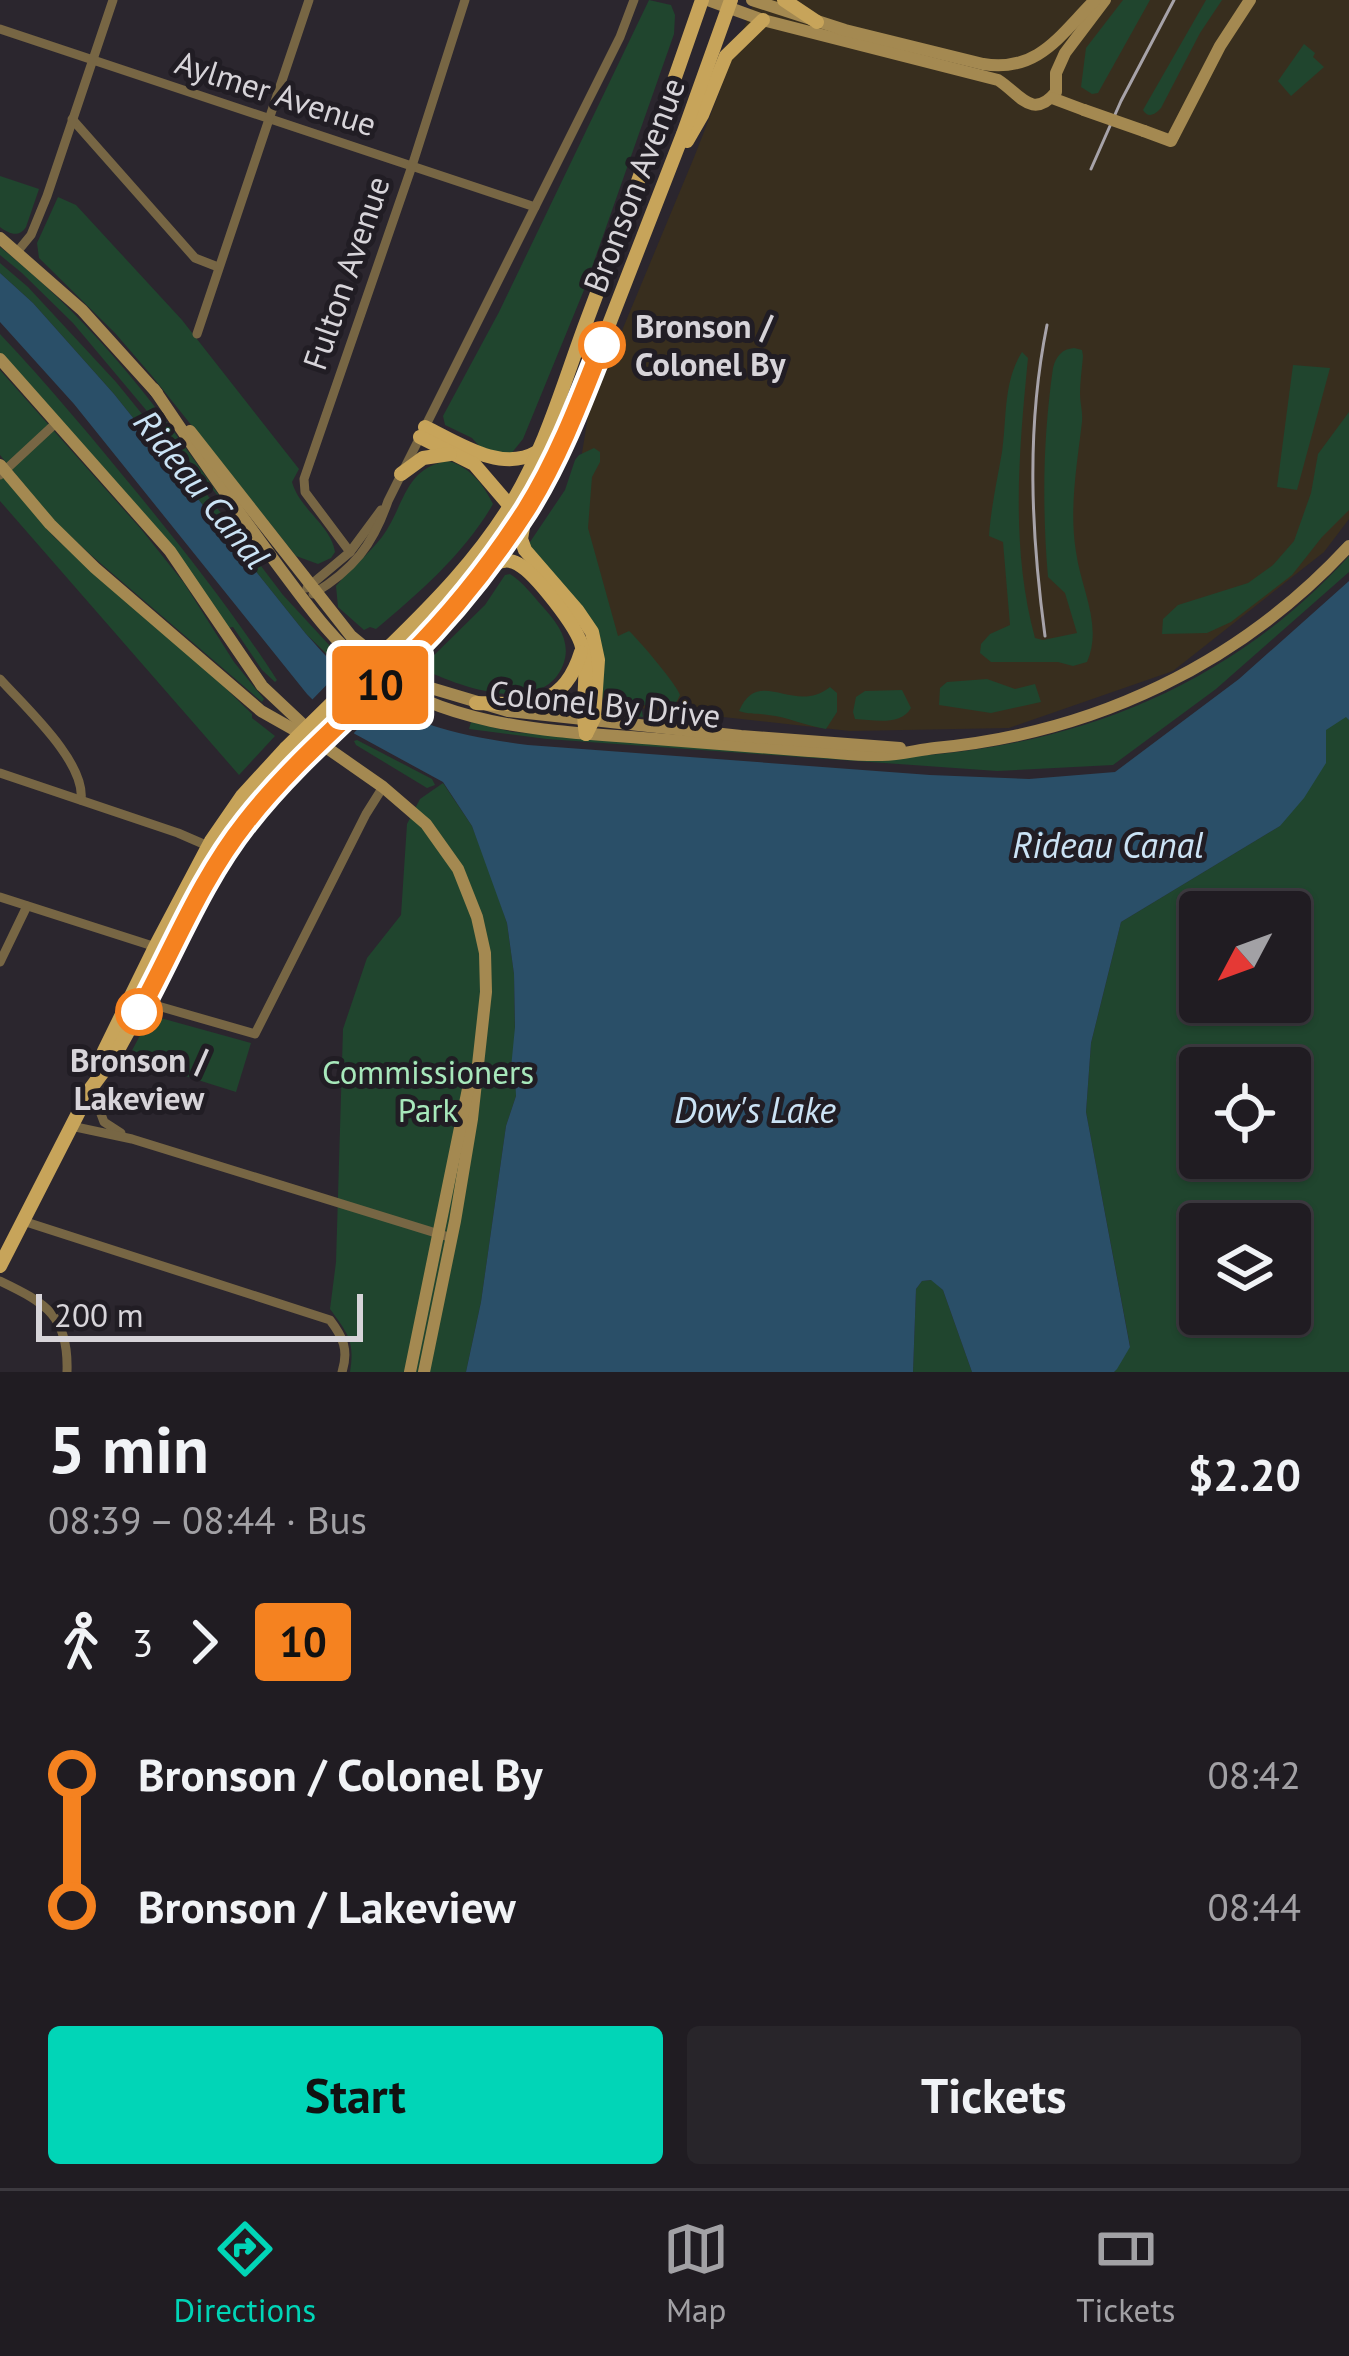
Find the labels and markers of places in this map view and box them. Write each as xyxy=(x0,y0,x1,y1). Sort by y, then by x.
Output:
place label: Bronson / Colonel By xyxy=(635,304,787,385)
marker: Bronson / Colonel By xyxy=(580,323,624,367)
marker: Bronson / Lakeview xyxy=(117,990,161,1034)
place label: Bronson / Lakeview xyxy=(70,1038,210,1119)

